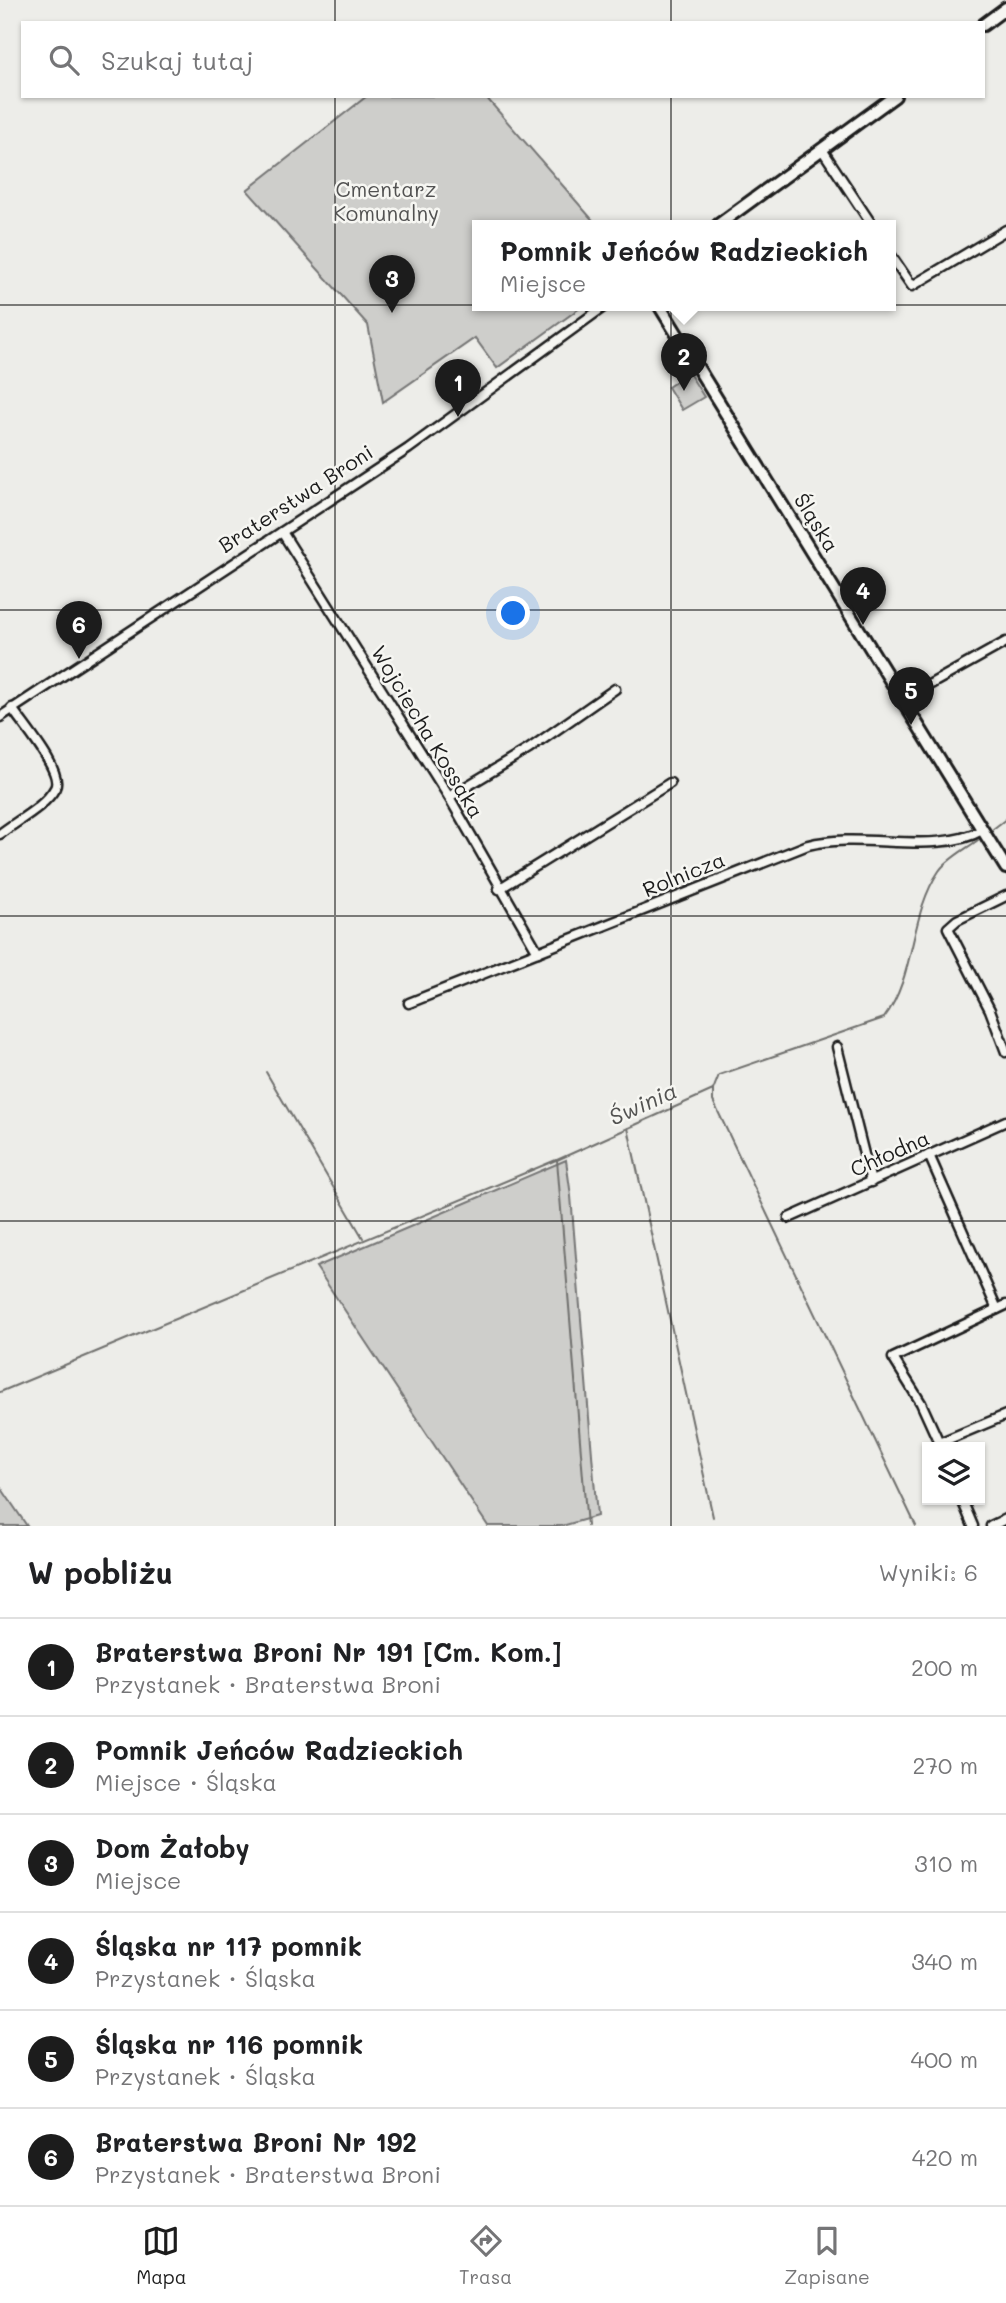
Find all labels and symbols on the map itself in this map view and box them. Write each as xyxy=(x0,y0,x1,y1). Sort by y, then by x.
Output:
park label: Cmentarz Komunalny xyxy=(333,175,439,226)
pin: 3 xyxy=(369,255,415,313)
pin: 2 xyxy=(661,333,707,391)
pin: 1 xyxy=(435,359,481,417)
street label: Braterstwa Broni xyxy=(213,438,378,558)
street label: Śląska xyxy=(789,488,846,557)
pin: 4 xyxy=(840,567,886,625)
your location xyxy=(496,596,530,630)
pin: 6 xyxy=(56,601,102,659)
street label: Wojciecha Kossaka xyxy=(366,640,491,822)
pin: 5 xyxy=(888,667,934,725)
street label: Rolnicza xyxy=(638,845,729,902)
water label: Świnia xyxy=(604,1075,682,1131)
street label: Chłodna xyxy=(846,1123,933,1182)

